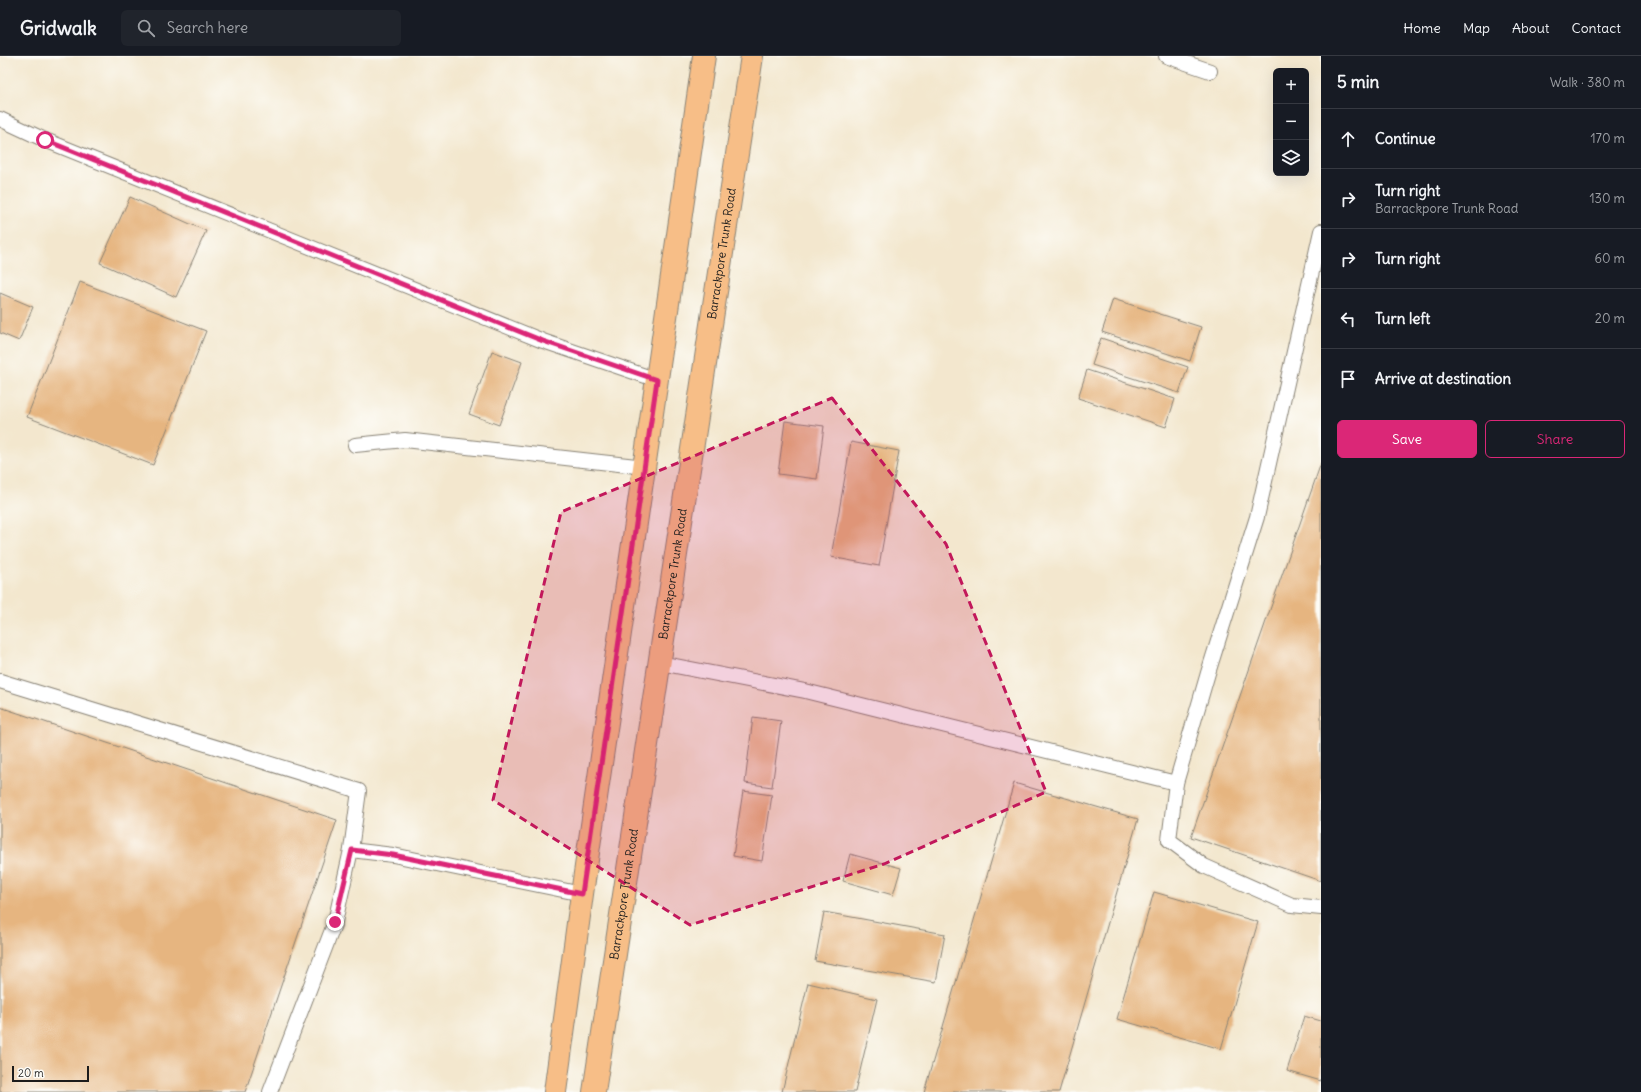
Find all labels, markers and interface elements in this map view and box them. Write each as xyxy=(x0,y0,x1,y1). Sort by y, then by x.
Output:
search box xyxy=(121,10,401,46)
text: Gridwalk xyxy=(20,16,97,40)
icon: search xyxy=(135,17,157,39)
text: Search here xyxy=(167,18,248,37)
text: Home xyxy=(1403,19,1441,37)
text: Map xyxy=(1463,19,1490,37)
text: About xyxy=(1512,19,1550,37)
text: Contact xyxy=(1572,19,1621,37)
map controls xyxy=(1273,68,1309,176)
button: + xyxy=(1273,68,1309,104)
text: 5 min xyxy=(1337,71,1379,93)
text: Walk · 380 m xyxy=(1550,74,1625,91)
button: − xyxy=(1273,104,1309,140)
icon: ahead xyxy=(1337,128,1359,150)
text: Continue xyxy=(1375,129,1436,148)
text: 170 m xyxy=(1590,130,1625,147)
route start xyxy=(36,131,54,149)
button: layers xyxy=(1273,140,1309,176)
text: Turn right xyxy=(1375,181,1440,200)
street label: Barrackpore Trunk Road xyxy=(704,187,739,320)
icon: right xyxy=(1337,188,1359,210)
text: 130 m xyxy=(1589,190,1625,207)
text: Barrackpore Trunk Road xyxy=(1375,200,1518,217)
icon: right xyxy=(1337,248,1359,270)
text: Turn right xyxy=(1375,249,1440,268)
text: 60 m xyxy=(1594,250,1625,267)
icon: left xyxy=(1337,308,1359,330)
text: Turn left xyxy=(1375,309,1430,328)
text: 20 m xyxy=(1595,310,1625,327)
icon: arrive xyxy=(1337,368,1359,390)
text: Arrive at destination xyxy=(1375,369,1511,388)
button: Save xyxy=(1337,420,1477,458)
button: Share xyxy=(1485,420,1625,458)
street label: Barrackpore Trunk Road xyxy=(655,507,690,640)
street label: Barrackpore Trunk Road xyxy=(606,828,641,961)
route end xyxy=(326,913,344,931)
scale bar xyxy=(12,1064,89,1083)
text: 20 m xyxy=(18,1066,44,1080)

